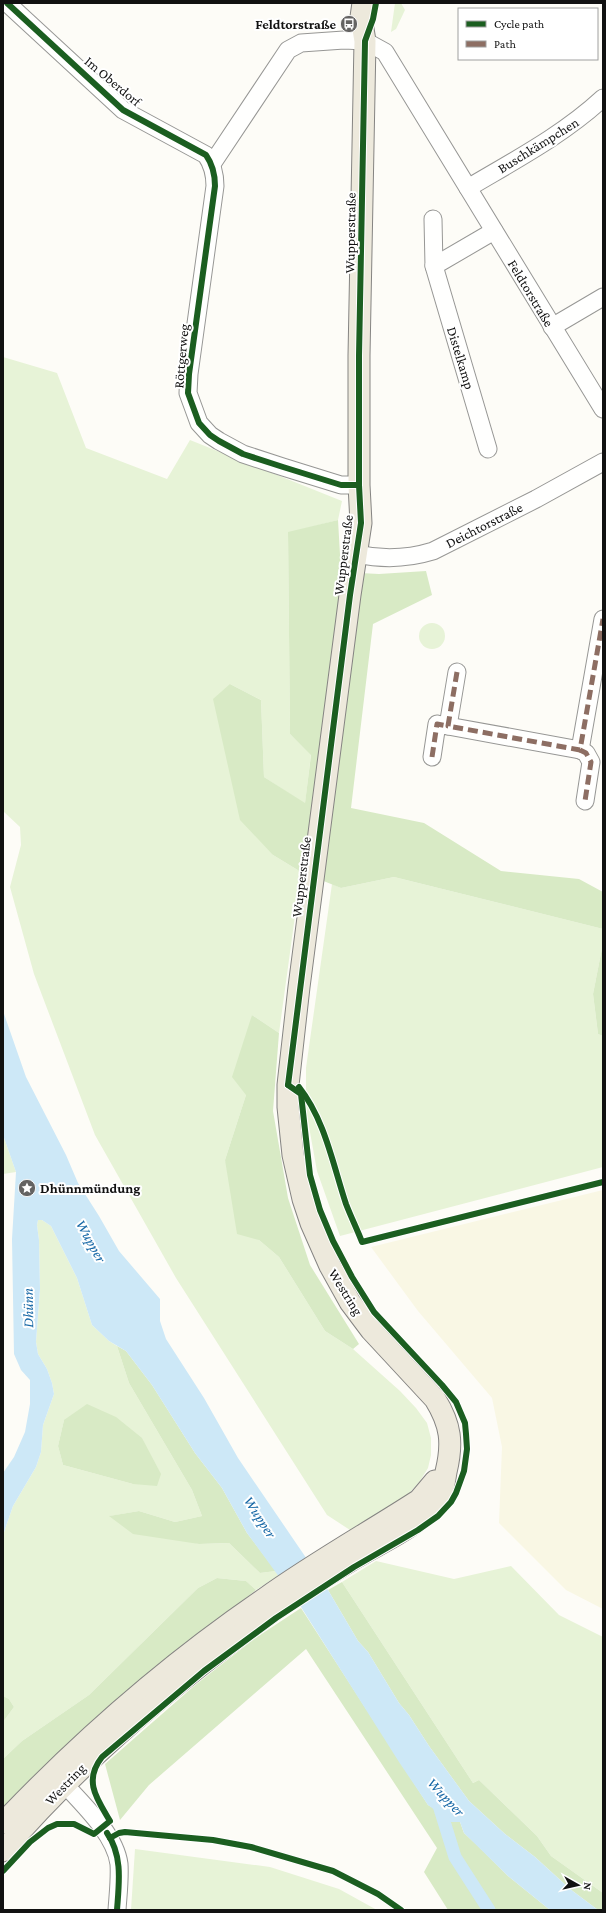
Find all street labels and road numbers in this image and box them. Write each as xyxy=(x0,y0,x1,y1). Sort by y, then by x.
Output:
street label: Im Oberdorf xyxy=(81,53,145,110)
street label: Buschkämpchen xyxy=(495,113,582,176)
street label: Wupperstraße xyxy=(341,192,359,274)
street label: Feldtorstraße xyxy=(505,257,557,329)
street label: Röttgerweg xyxy=(170,323,192,389)
street label: Distelkamp xyxy=(444,325,478,391)
street label: Deichtorstraße xyxy=(443,499,525,551)
street label: Wupperstraße xyxy=(330,514,356,596)
street label: Wupperstraße xyxy=(288,836,314,918)
street label: Westring xyxy=(326,1266,367,1318)
street label: Westring xyxy=(41,1760,89,1808)

